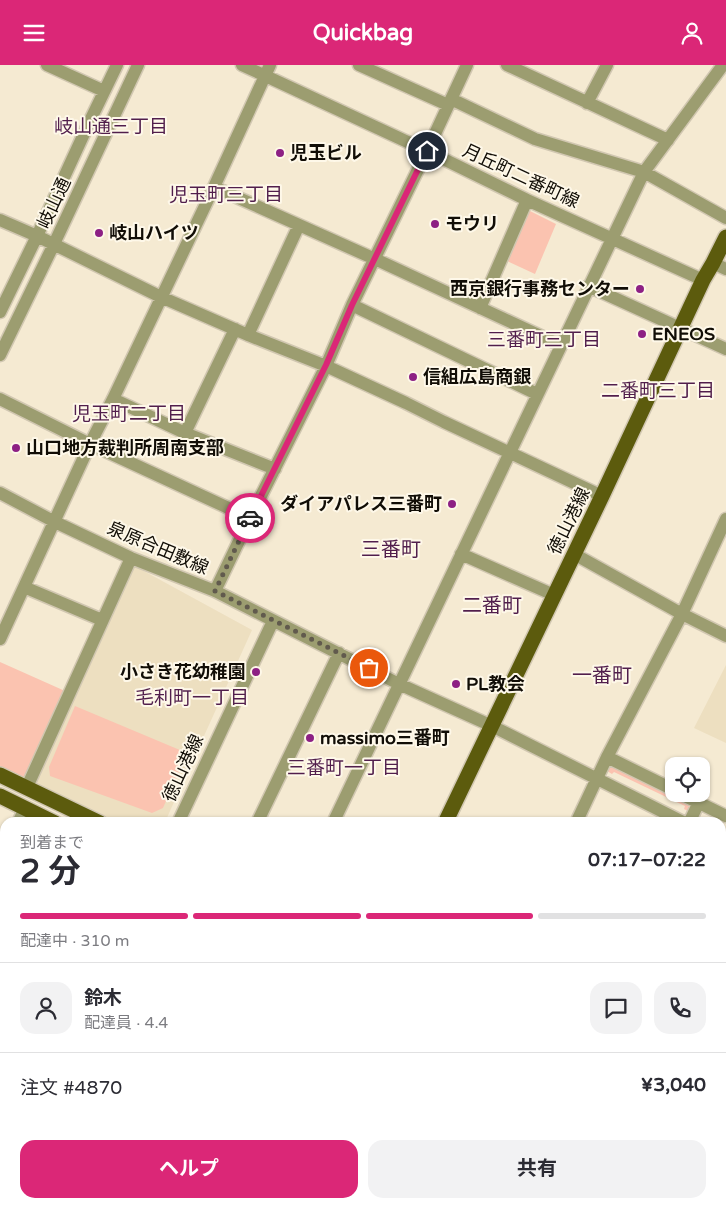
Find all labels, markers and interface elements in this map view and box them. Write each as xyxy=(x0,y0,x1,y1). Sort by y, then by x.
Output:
icon: menu xyxy=(20,19,48,47)
icon: person xyxy=(678,19,706,47)
text: Quickbag xyxy=(313,20,413,46)
district label: 岐山通三丁目 xyxy=(54,116,168,138)
pin xyxy=(406,130,448,172)
icon: home xyxy=(413,137,441,165)
street label: 月丘町二番町線 xyxy=(459,139,583,213)
place label: 児玉ビル xyxy=(290,142,362,164)
marker: 児玉ビル xyxy=(274,147,286,159)
street label: 岐山通 xyxy=(33,174,75,232)
district label: 児玉町三丁目 xyxy=(169,184,283,206)
place label: モウリ xyxy=(445,213,499,235)
marker: モウリ xyxy=(429,218,441,230)
place label: 岐山ハイツ xyxy=(109,222,199,244)
marker: 岐山ハイツ xyxy=(93,227,105,239)
place label: 西京銀行事務センター xyxy=(450,278,630,300)
marker: 西京銀行事務センター xyxy=(634,283,646,295)
place label: ENEOS xyxy=(652,323,715,345)
marker: ENEOS xyxy=(636,328,648,340)
district label: 三番町三丁目 xyxy=(487,329,601,351)
place label: 信組広島商銀 xyxy=(423,366,532,388)
marker: 信組広島商銀 xyxy=(407,371,419,383)
district label: 二番町三丁目 xyxy=(601,380,715,402)
district label: 児玉町二丁目 xyxy=(72,403,186,425)
place label: 山口地方裁判所周南支部 xyxy=(26,437,224,459)
marker: 山口地方裁判所周南支部 xyxy=(10,442,22,454)
street label: 徳山港線 xyxy=(543,484,595,558)
courier xyxy=(225,493,275,543)
place label: ダイアパレス三番町 xyxy=(280,493,442,515)
marker: ダイアパレス三番町 xyxy=(446,498,458,510)
icon: car xyxy=(236,504,264,532)
street label: 泉原合田敷線 xyxy=(104,517,212,579)
district label: 三番町 xyxy=(361,538,421,562)
district label: 二番町 xyxy=(462,594,522,618)
pin xyxy=(348,647,390,689)
icon: bag xyxy=(355,654,383,682)
place label: 小さき花幼稚園 xyxy=(120,661,246,683)
district label: 一番町 xyxy=(572,664,632,688)
marker: 小さき花幼稚園 xyxy=(250,666,262,678)
place label: PL教会 xyxy=(466,673,524,695)
marker: PL教会 xyxy=(450,678,462,690)
district label: 毛利町一丁目 xyxy=(135,687,249,709)
place label: massimo三番町 xyxy=(320,727,450,749)
street label: 徳山港線 xyxy=(158,731,208,805)
marker: massimo三番町 xyxy=(304,732,316,744)
district label: 三番町一丁目 xyxy=(287,757,401,779)
map controls xyxy=(665,757,710,802)
button: locate xyxy=(665,757,710,802)
text: 到着まで xyxy=(20,833,84,853)
text: 07:17–07:22 xyxy=(588,849,706,871)
text: 2 分 xyxy=(20,853,80,891)
text: 配達中 · 310 m xyxy=(20,931,129,951)
button: person xyxy=(20,982,72,1034)
button: chat xyxy=(590,982,642,1034)
button: phone xyxy=(654,982,706,1034)
text: 鈴木 xyxy=(84,987,122,1009)
text: 配達員 · 4.4 xyxy=(84,1013,168,1033)
text: ¥3,040 xyxy=(641,1074,706,1096)
text: 注文 #4870 xyxy=(20,1077,122,1099)
button: ヘルプ xyxy=(20,1140,358,1198)
button: 共有 xyxy=(368,1140,706,1198)

